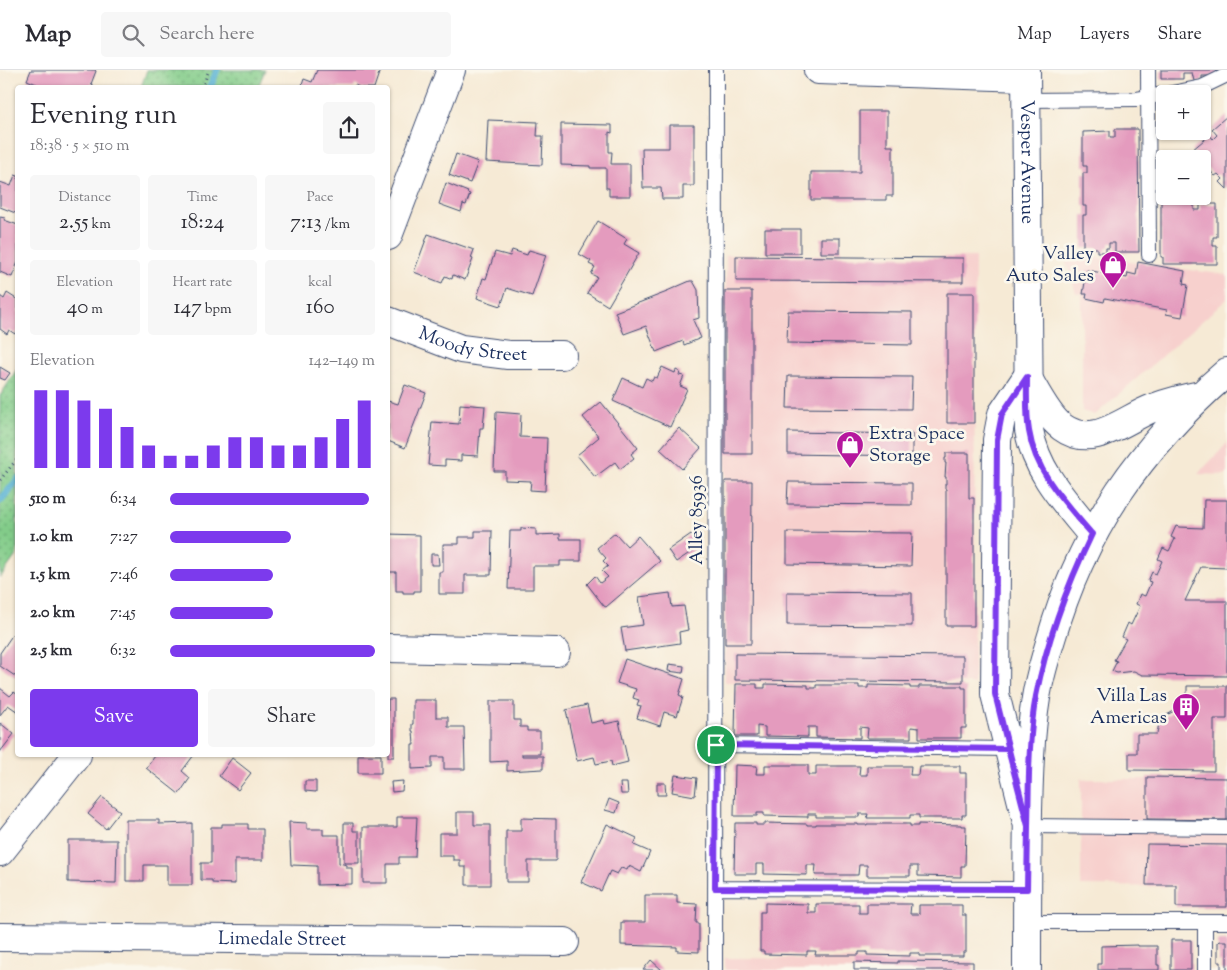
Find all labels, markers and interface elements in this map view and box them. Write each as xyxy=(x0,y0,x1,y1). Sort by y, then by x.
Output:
search box xyxy=(101,12,451,57)
text: Map xyxy=(25,18,71,52)
icon: search xyxy=(119,21,147,49)
text: Search here xyxy=(159,21,255,48)
text: Map xyxy=(1017,22,1052,48)
text: Layers xyxy=(1080,22,1130,48)
text: Share xyxy=(1158,22,1202,48)
map controls xyxy=(1156,85,1211,205)
button: + xyxy=(1156,85,1211,140)
text: Evening run xyxy=(30,96,177,136)
street label: Vesper Avenue xyxy=(1013,100,1041,224)
button: share xyxy=(323,102,375,154)
text: 18:38 · 5 × 510 m xyxy=(30,135,130,158)
button: − xyxy=(1156,150,1211,205)
text: Distance xyxy=(58,188,111,208)
text: Time xyxy=(187,188,218,208)
text: Pace xyxy=(307,188,334,208)
text: 2.55 xyxy=(59,208,89,238)
text: 18:24 xyxy=(181,208,224,238)
text: 7:13 xyxy=(290,208,322,238)
text: km xyxy=(89,215,111,235)
text: /km xyxy=(322,215,350,235)
place label: Valley Auto Sales xyxy=(1006,241,1095,290)
shop icon: Valley Auto Sales xyxy=(1098,250,1128,289)
text: Elevation xyxy=(56,273,113,293)
text: Heart rate xyxy=(173,273,232,293)
text: kcal xyxy=(308,273,332,293)
text: 40 xyxy=(67,293,88,323)
text: 147 xyxy=(173,293,202,323)
text: 160 xyxy=(306,293,335,323)
text: m xyxy=(88,300,103,320)
text: bpm xyxy=(202,300,232,320)
street label: Moody Street xyxy=(414,320,528,369)
text: Elevation xyxy=(30,350,95,373)
text: 142–149 m xyxy=(308,350,375,373)
place label: Extra Space Storage xyxy=(869,421,965,470)
shop icon: Extra Space Storage xyxy=(835,430,865,469)
street label: Alley 85936 xyxy=(684,475,711,565)
text: 510 m xyxy=(30,488,66,511)
text: 6:34 xyxy=(110,488,136,511)
text: 1.0 km xyxy=(30,526,73,549)
text: 7:27 xyxy=(110,526,138,549)
text: 1.5 km xyxy=(30,564,70,587)
text: 7:46 xyxy=(110,564,138,587)
text: 2.0 km xyxy=(30,602,75,625)
text: 7:45 xyxy=(110,602,136,625)
text: 2.5 km xyxy=(30,640,72,663)
text: 6:32 xyxy=(110,640,136,663)
place label: Villa Las Americas xyxy=(1090,683,1167,732)
button: Save xyxy=(30,689,198,747)
button: Share xyxy=(208,689,375,747)
building icon: Villa Las Americas xyxy=(1171,692,1201,731)
pin xyxy=(695,724,737,766)
icon: arrive xyxy=(702,731,730,759)
street label: Limedale Street xyxy=(218,925,347,954)

